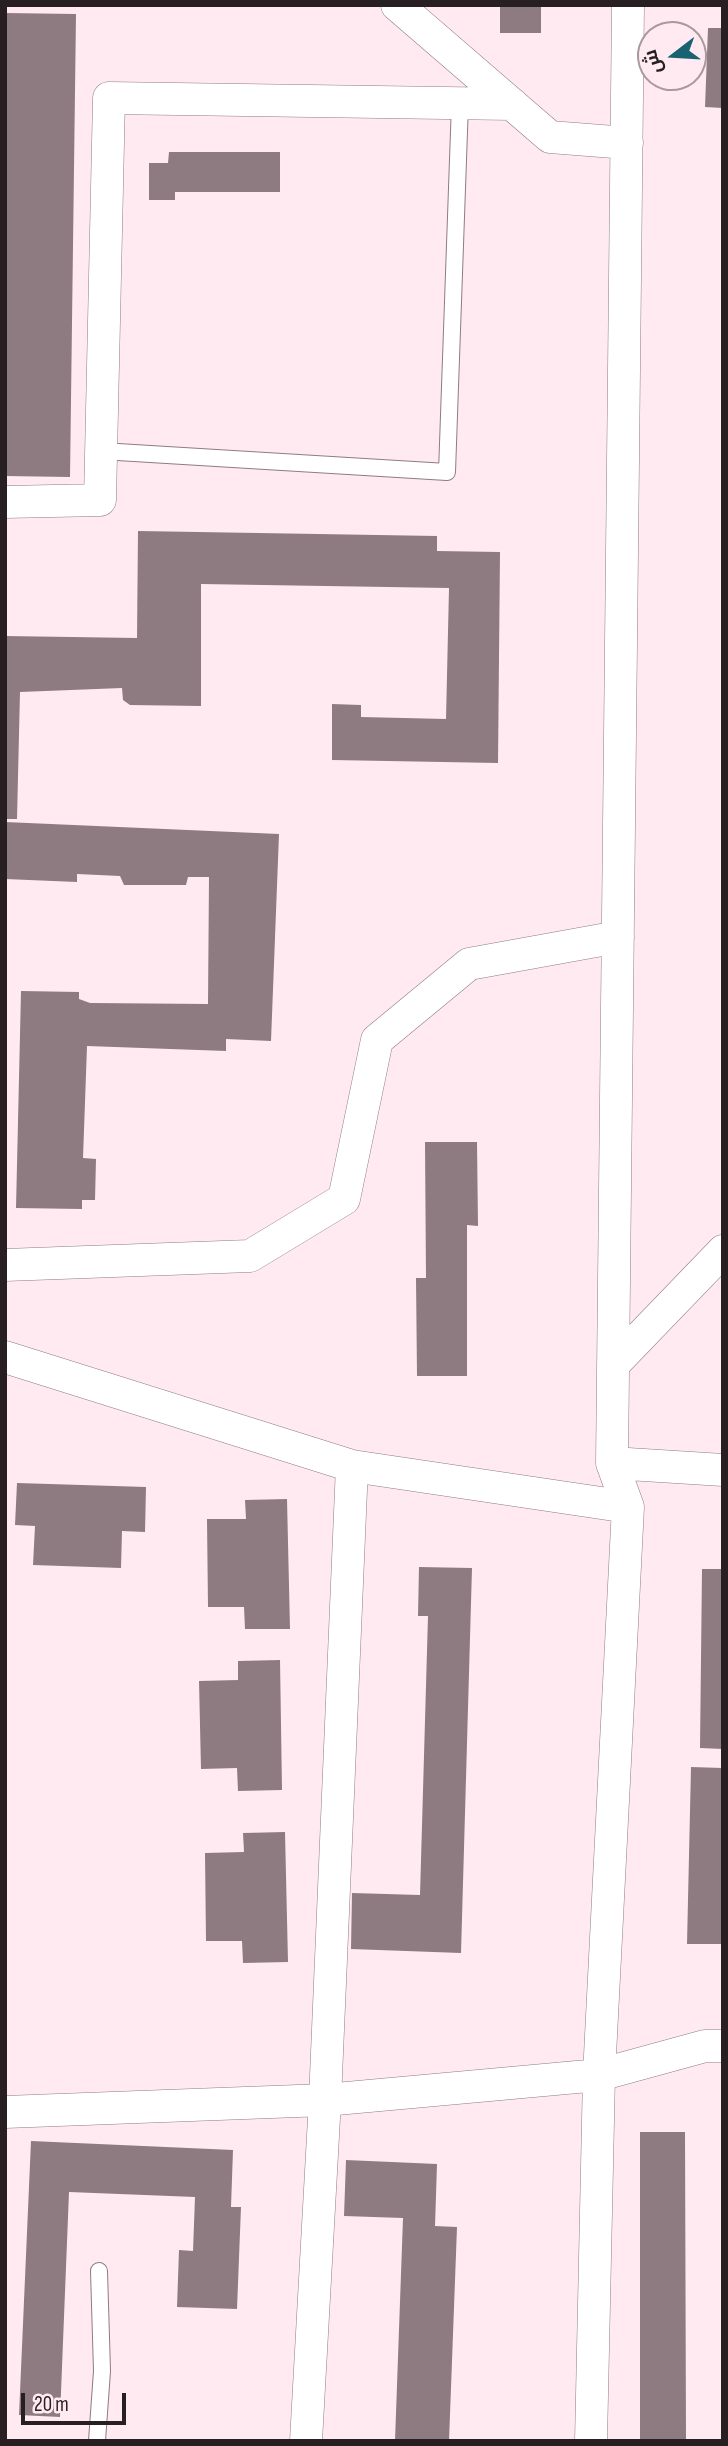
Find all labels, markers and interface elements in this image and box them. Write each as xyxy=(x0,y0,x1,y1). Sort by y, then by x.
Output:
north arrow xyxy=(637,21,707,91)
text: ش xyxy=(639,47,668,77)
scale bar xyxy=(24,2380,130,2424)
text: 20 m xyxy=(34,2392,69,2417)

